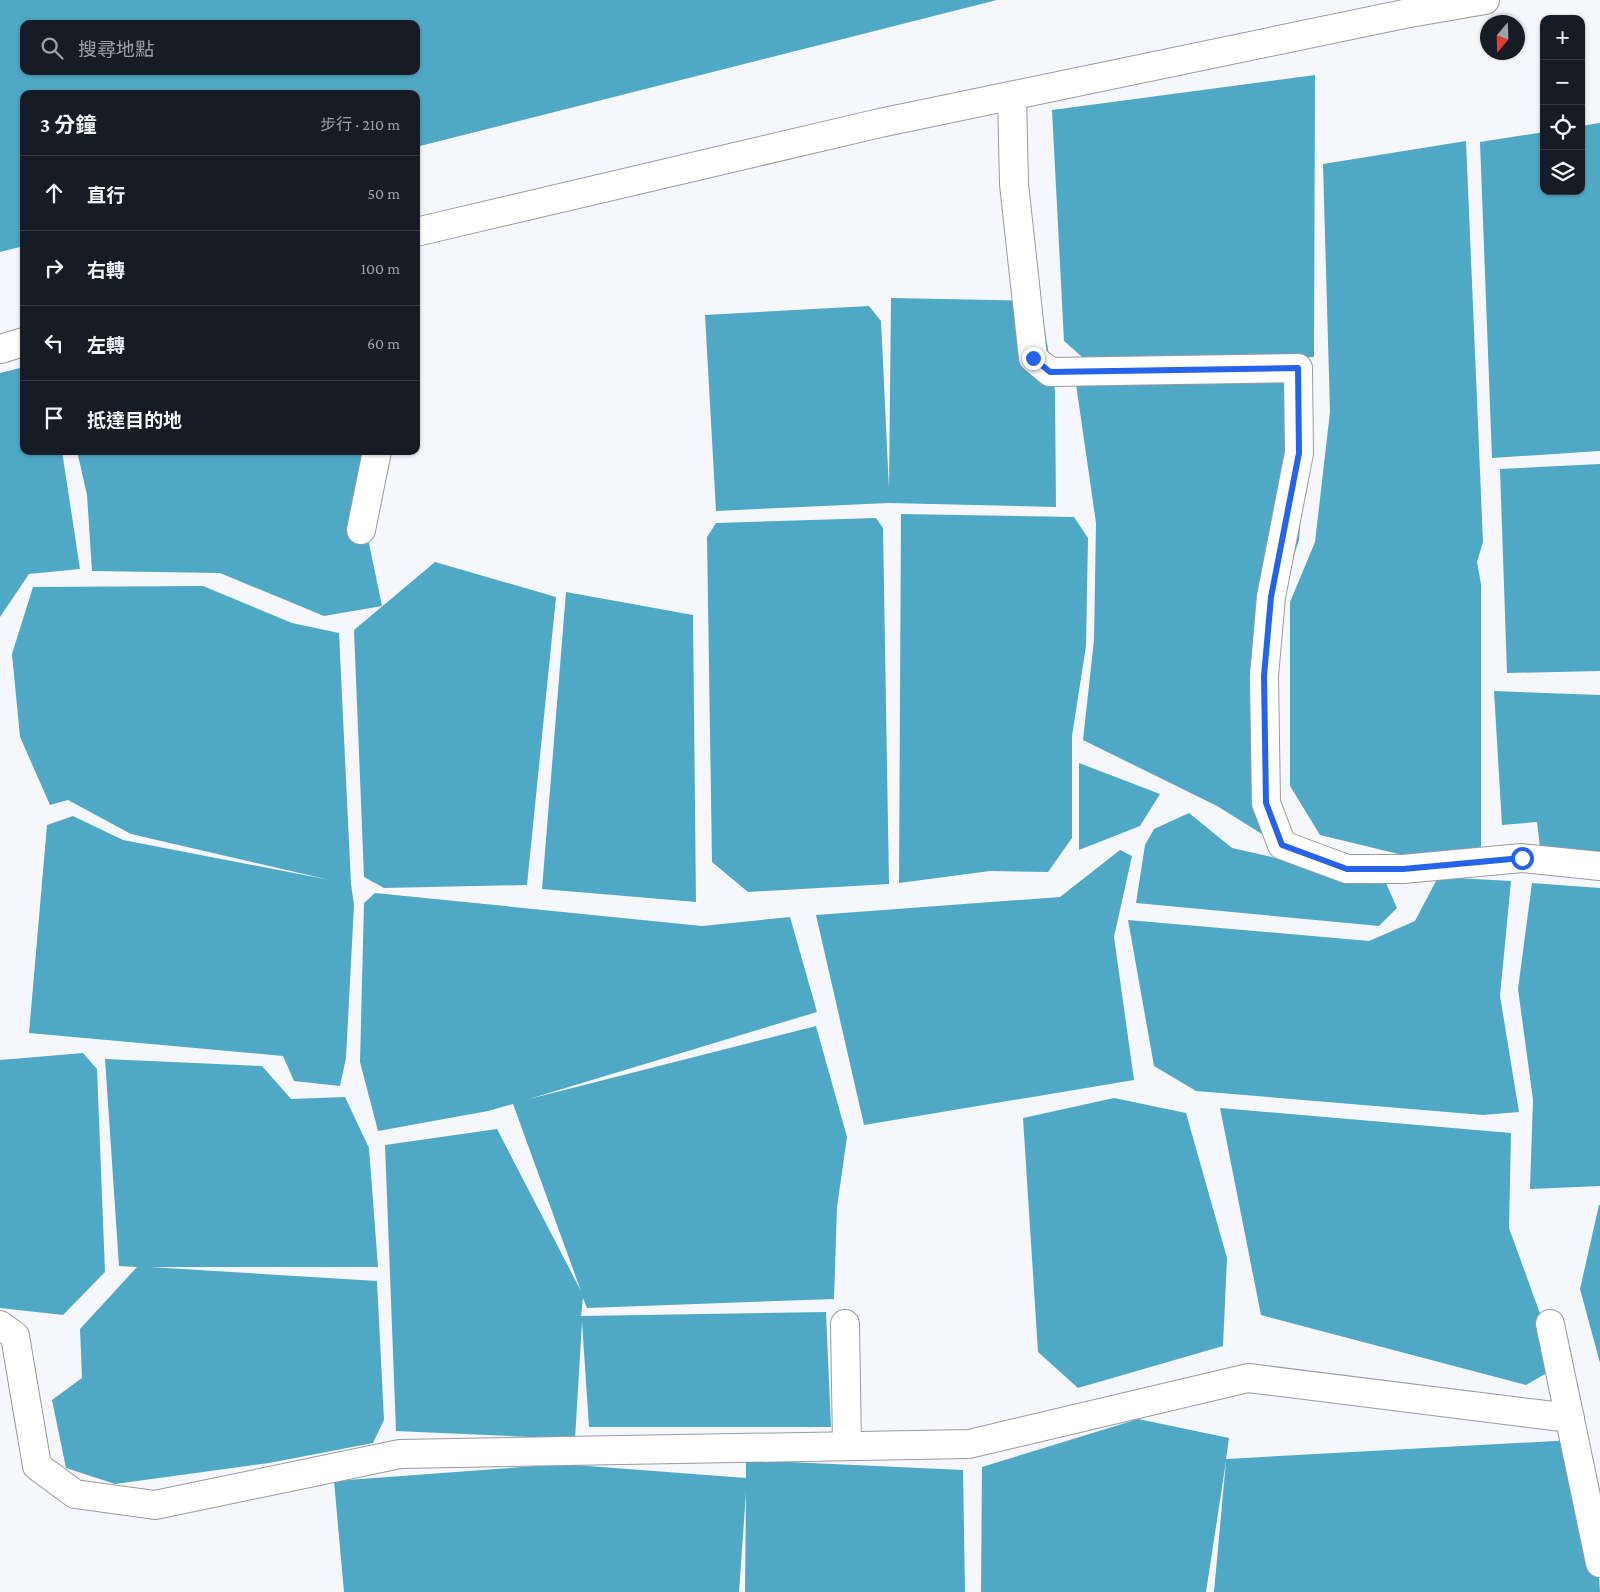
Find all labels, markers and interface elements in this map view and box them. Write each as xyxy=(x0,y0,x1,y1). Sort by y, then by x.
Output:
north arrow xyxy=(1480,15,1525,60)
map controls xyxy=(1540,15,1585,195)
button: + xyxy=(1540,15,1585,60)
search box xyxy=(20,20,420,75)
icon: search xyxy=(38,34,66,62)
text: 搜尋地點 xyxy=(78,39,154,60)
button: − xyxy=(1540,60,1585,105)
button: locate xyxy=(1540,105,1585,150)
text: 3 分鐘 xyxy=(40,113,96,137)
text: 步行 · 210 m xyxy=(320,116,400,133)
button: layers xyxy=(1540,150,1585,195)
icon: ahead xyxy=(40,179,68,207)
text: 直行 xyxy=(87,185,125,206)
text: 50 m xyxy=(368,185,400,202)
icon: right xyxy=(40,254,68,282)
text: 右轉 xyxy=(87,260,125,281)
text: 100 m xyxy=(361,260,400,277)
icon: left xyxy=(40,329,68,357)
text: 左轉 xyxy=(87,335,125,356)
text: 60 m xyxy=(367,335,400,352)
route end xyxy=(1022,347,1045,370)
icon: arrive xyxy=(40,404,68,432)
text: 抵達目的地 xyxy=(87,410,182,431)
route start xyxy=(1511,847,1534,870)

